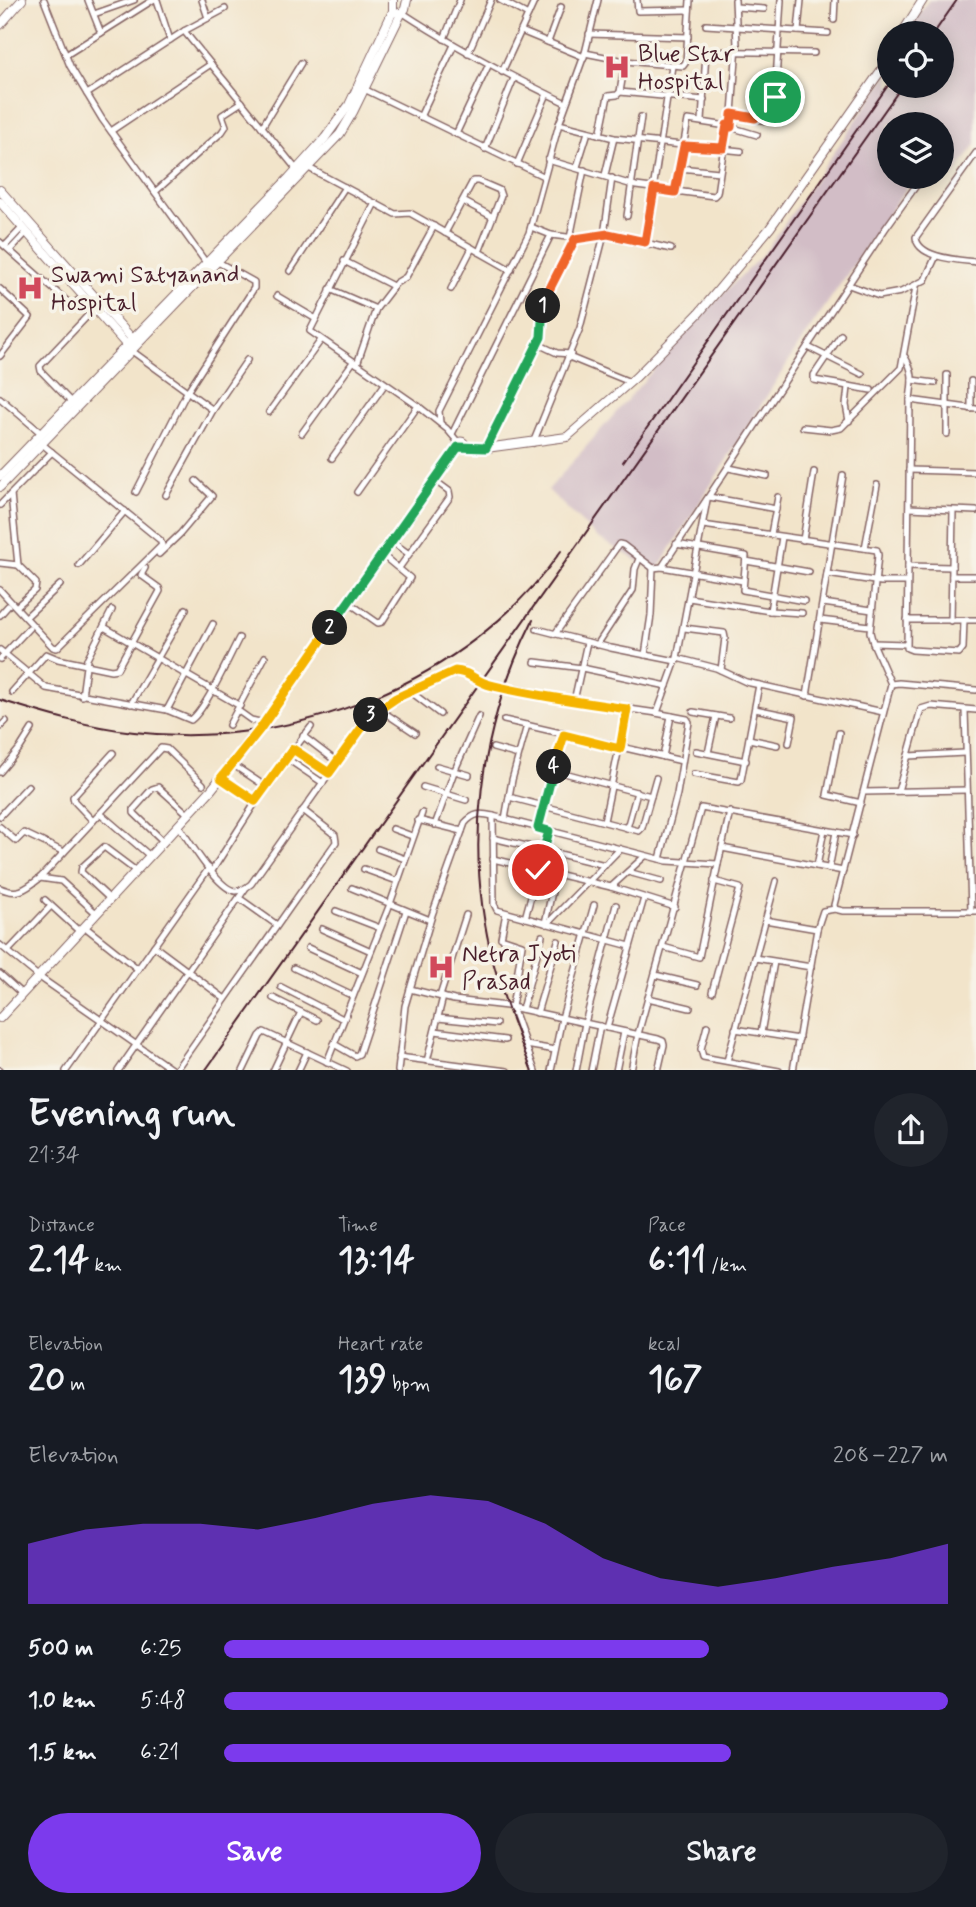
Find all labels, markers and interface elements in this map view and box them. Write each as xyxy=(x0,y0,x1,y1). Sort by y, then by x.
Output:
map controls xyxy=(877,21,954,189)
button: locate xyxy=(877,21,954,98)
place label: Blue Star Hospital xyxy=(638,39,735,98)
hospital icon: Blue Star Hospital xyxy=(602,52,632,82)
pin xyxy=(745,67,805,127)
icon: arrive xyxy=(756,78,794,116)
button: layers xyxy=(877,112,954,189)
place label: Swami Satyanand Hospital xyxy=(51,260,239,319)
hospital icon: Swami Satyanand Hospital xyxy=(15,273,45,303)
pin: 1 xyxy=(526,288,560,324)
text: 1 xyxy=(538,293,547,318)
pin: 2 xyxy=(312,610,348,646)
text: 2 xyxy=(325,615,334,640)
pin: 3 xyxy=(354,698,388,732)
text: 3 xyxy=(366,702,375,727)
pin: 4 xyxy=(536,750,572,784)
text: 4 xyxy=(548,754,559,779)
pin xyxy=(508,840,568,900)
icon: check xyxy=(519,851,557,889)
place label: Netra Jyoti Prasad xyxy=(462,939,576,998)
hospital icon: Netra Jyoti Prasad xyxy=(426,952,456,982)
text: Evening run xyxy=(28,1090,235,1139)
button: share xyxy=(874,1093,948,1167)
text: 21:34 xyxy=(28,1141,80,1171)
text: Distance xyxy=(28,1213,95,1238)
text: Time xyxy=(338,1213,378,1238)
text: Pace xyxy=(648,1213,686,1238)
text: 2.14 xyxy=(28,1238,89,1284)
text: 13:14 xyxy=(338,1238,415,1284)
text: 6:11 xyxy=(648,1238,706,1284)
text: km xyxy=(89,1253,122,1278)
text: /km xyxy=(706,1253,747,1278)
text: Elevation xyxy=(28,1332,103,1357)
text: Heart rate xyxy=(338,1332,423,1357)
text: kcal xyxy=(648,1332,680,1357)
text: 20 xyxy=(28,1357,65,1403)
text: 139 xyxy=(338,1357,387,1403)
text: 167 xyxy=(648,1357,703,1403)
text: m xyxy=(65,1372,85,1397)
text: bpm xyxy=(387,1372,430,1397)
text: Elevation xyxy=(28,1441,119,1471)
text: 208–227 m xyxy=(833,1441,948,1471)
text: 500 m xyxy=(28,1634,93,1664)
text: 6:25 xyxy=(140,1634,181,1664)
text: 1.0 km xyxy=(28,1686,96,1716)
text: 5:48 xyxy=(140,1686,186,1716)
text: 1.5 km xyxy=(28,1738,97,1768)
text: 6:21 xyxy=(140,1738,179,1768)
button: Save xyxy=(28,1813,481,1893)
button: Share xyxy=(495,1813,948,1893)

